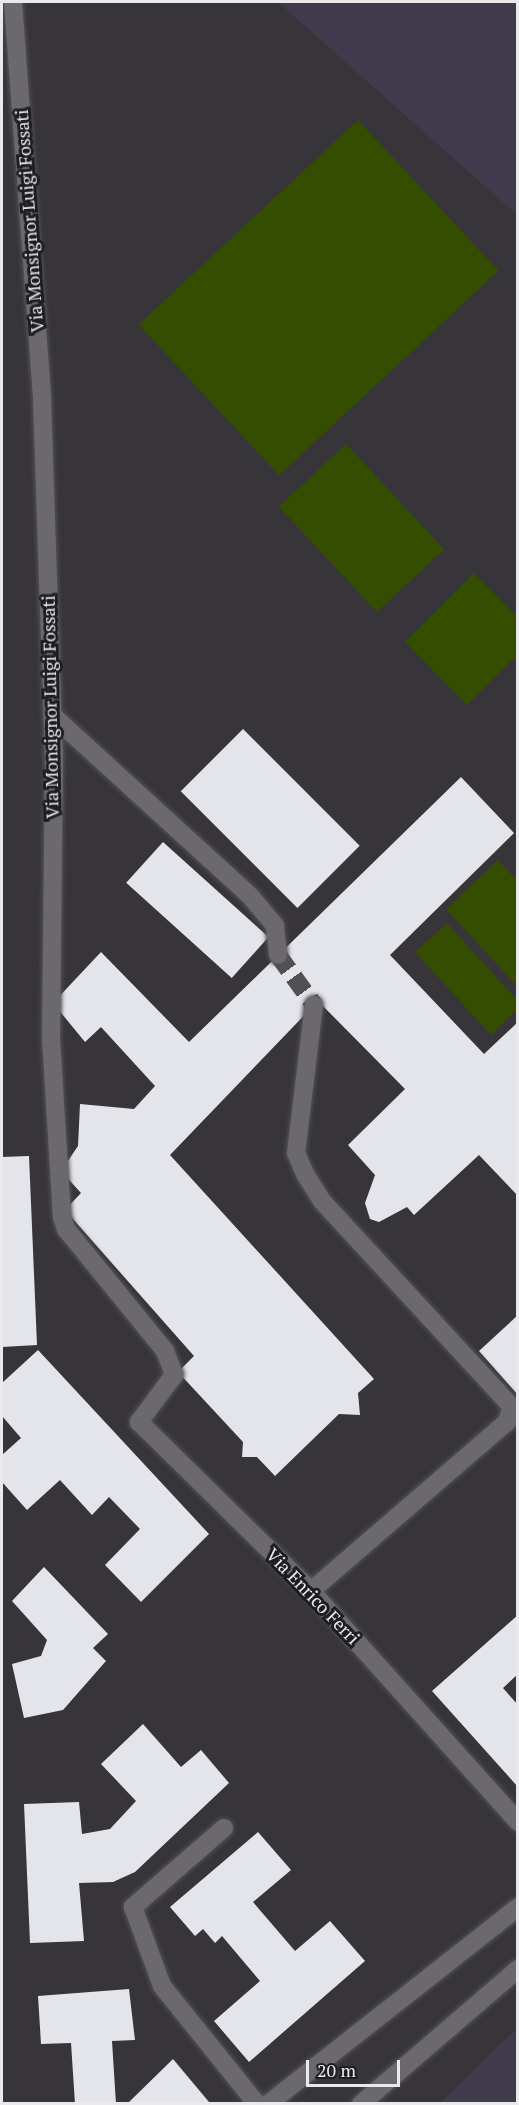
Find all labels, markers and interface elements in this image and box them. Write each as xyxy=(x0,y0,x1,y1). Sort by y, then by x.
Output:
street label: Via Monsignor Luigi Fossati xyxy=(10,109,48,333)
street label: Via Monsignor Luigi Fossati xyxy=(37,595,63,819)
street label: Via Enrico Ferri xyxy=(262,1543,364,1649)
scale bar xyxy=(309,2048,404,2086)
text: 20 m xyxy=(317,2058,356,2082)

